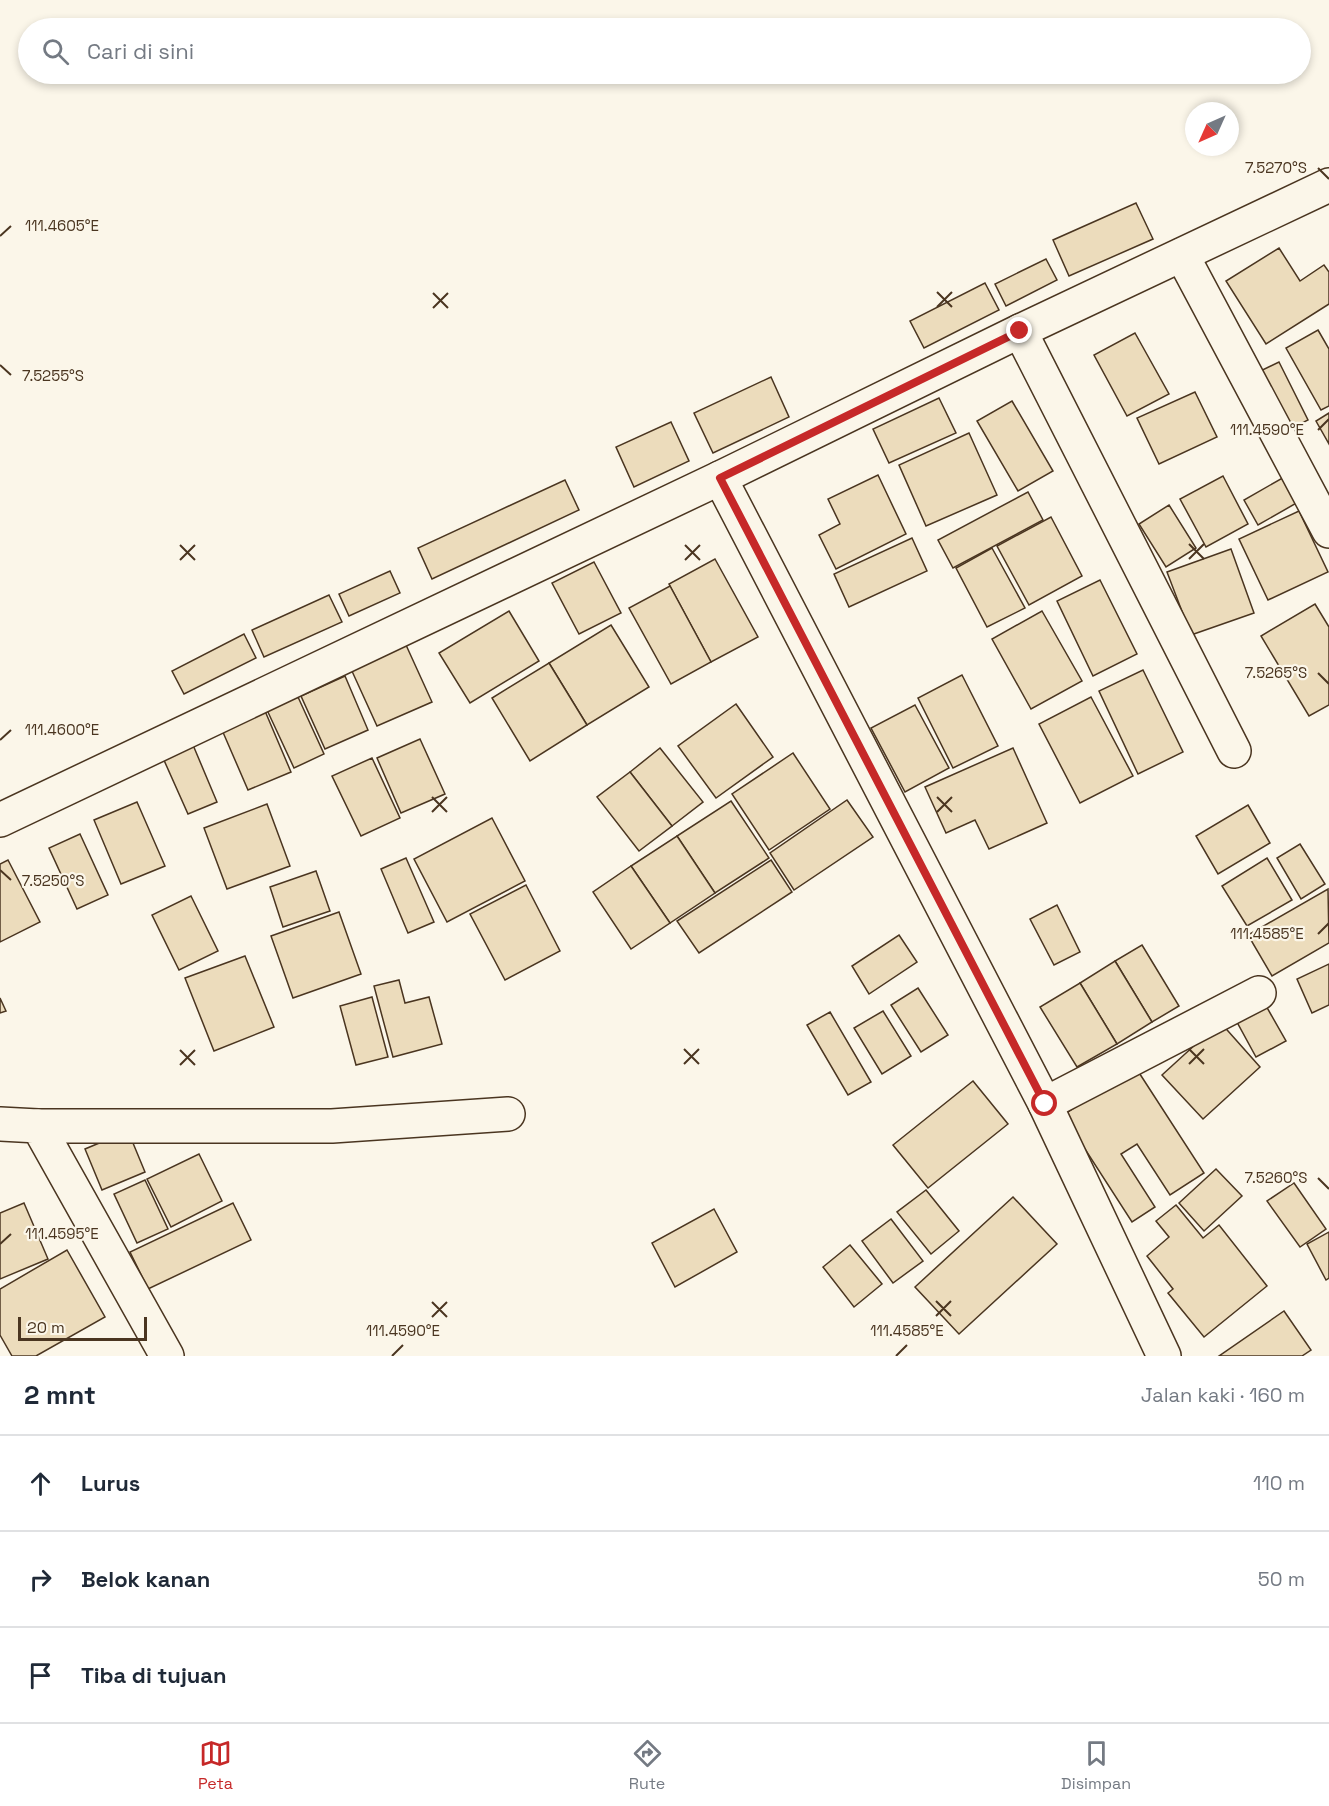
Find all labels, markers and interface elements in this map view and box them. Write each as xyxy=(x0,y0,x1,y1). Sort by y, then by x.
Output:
search box xyxy=(18,18,1311,84)
icon: search xyxy=(39,35,72,68)
text: Cari di sini xyxy=(87,37,194,65)
north arrow xyxy=(1185,102,1239,156)
text: 7.5270°S xyxy=(1245,158,1307,177)
text: 111.4605°E xyxy=(25,216,99,235)
route end xyxy=(1006,317,1032,343)
text: 7.5255°S xyxy=(22,366,84,385)
text: 111.4590°E xyxy=(1230,420,1304,439)
text: 7.5265°S xyxy=(1245,663,1307,682)
text: 111.4600°E xyxy=(25,720,99,739)
text: 7.5250°S xyxy=(22,871,84,890)
text: 111.4585°E xyxy=(1230,924,1304,943)
route start xyxy=(1031,1090,1057,1116)
text: 7.5260°S xyxy=(1245,1168,1307,1187)
text: 111.4595°E xyxy=(25,1224,99,1243)
scale bar xyxy=(18,1314,147,1342)
text: 20 m xyxy=(27,1317,65,1338)
text: 111.4590°E xyxy=(366,1321,440,1340)
text: 111.4585°E xyxy=(870,1321,944,1340)
text: 2 mnt xyxy=(24,1378,96,1412)
text: Jalan kaki · 160 m xyxy=(1141,1382,1305,1408)
icon: ahead xyxy=(24,1467,57,1500)
text: Lurus xyxy=(81,1469,140,1497)
text: 110 m xyxy=(1253,1470,1305,1496)
icon: right xyxy=(24,1563,57,1596)
text: Belok kanan xyxy=(81,1565,210,1593)
text: 50 m xyxy=(1258,1566,1305,1592)
icon: arrive xyxy=(24,1659,57,1692)
text: Tiba di tujuan xyxy=(81,1661,227,1689)
tab: Peta xyxy=(198,1737,233,1794)
tab: Rute xyxy=(629,1737,665,1794)
tab: Disimpan xyxy=(1061,1737,1131,1794)

